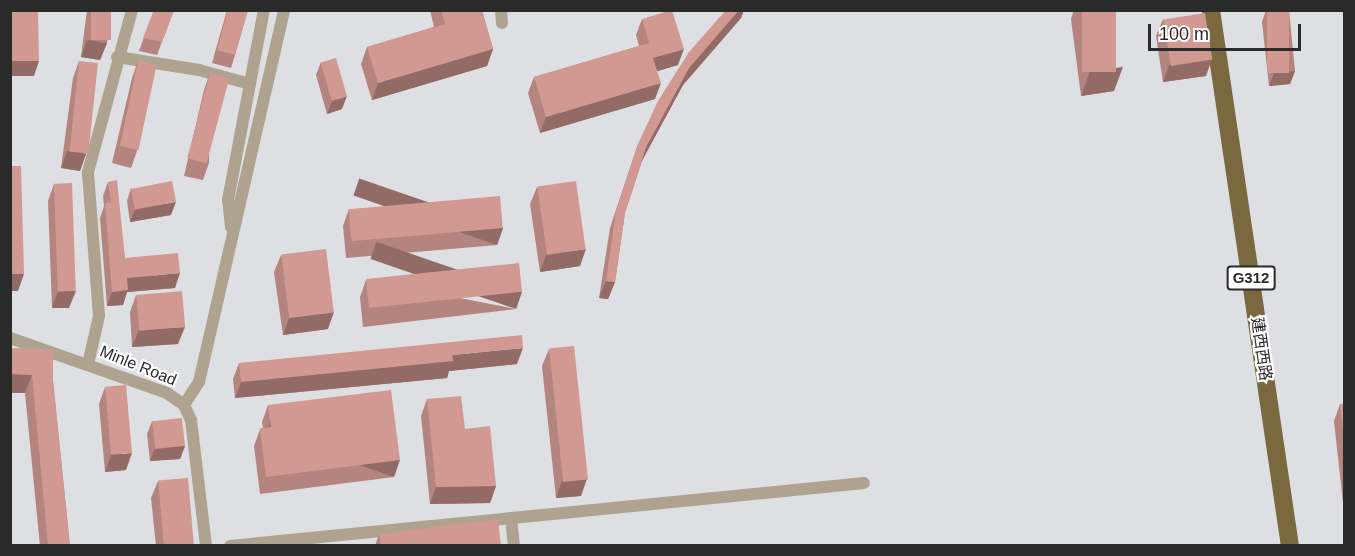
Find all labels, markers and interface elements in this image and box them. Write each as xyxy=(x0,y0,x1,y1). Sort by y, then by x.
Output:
scale bar xyxy=(1151,12,1304,50)
text: 100 m xyxy=(1159,24,1209,44)
road number: G312 xyxy=(1226,266,1276,290)
street label: 建西西路 xyxy=(1247,316,1275,382)
street label: Minle Road xyxy=(97,342,179,390)

